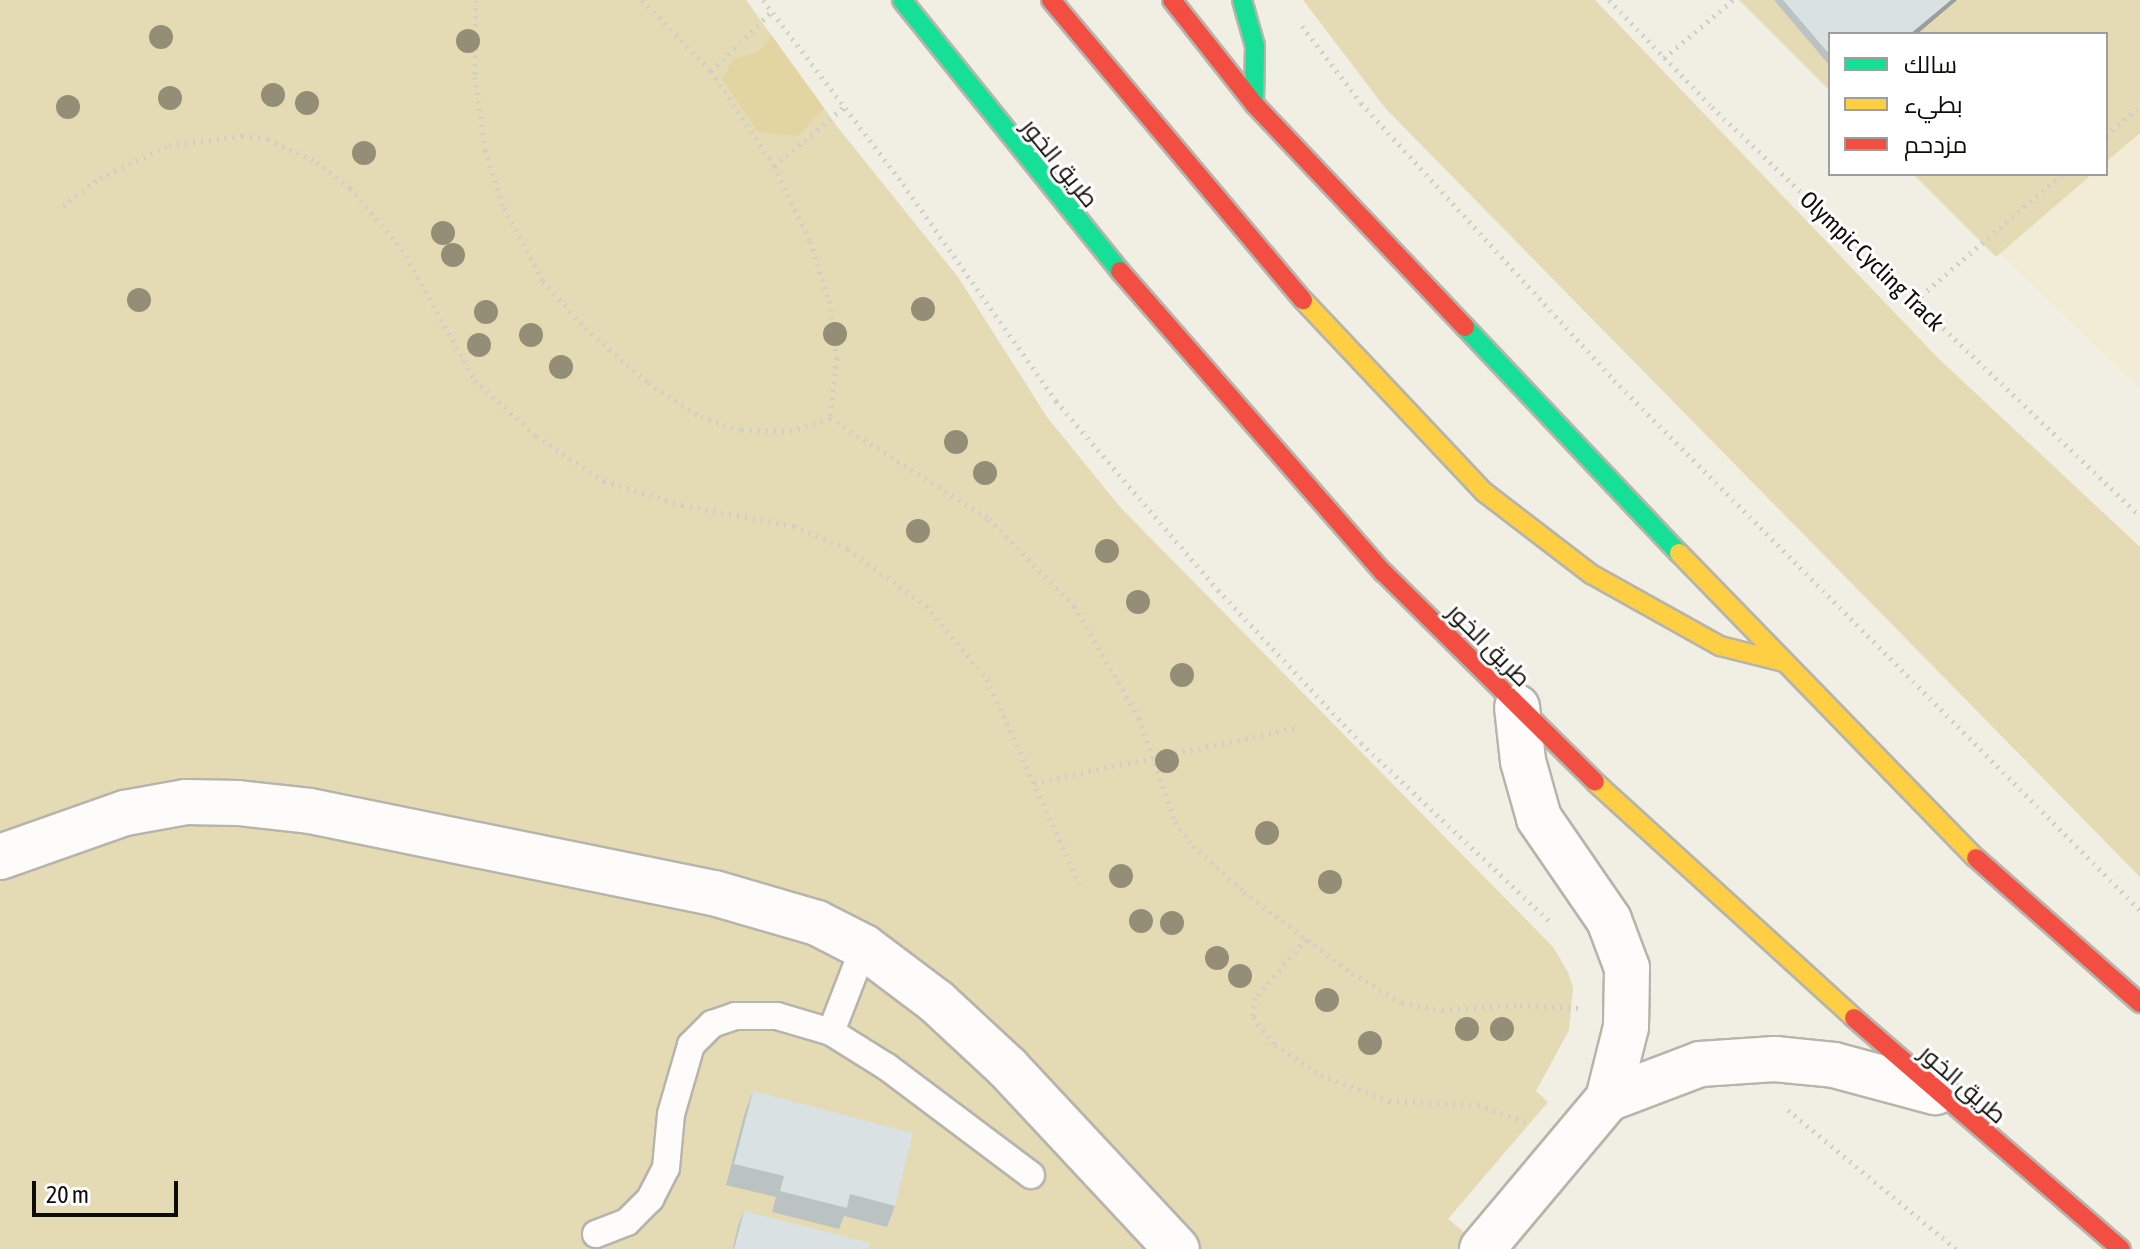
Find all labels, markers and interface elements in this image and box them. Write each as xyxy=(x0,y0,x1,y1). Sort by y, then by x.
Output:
legend xyxy=(1828,32,2108,176)
text: سالك xyxy=(1904,51,1957,78)
text: بطيء xyxy=(1904,91,1963,118)
street label: طريق الخور xyxy=(1016,113,1104,213)
text: مزدحم xyxy=(1904,131,1967,158)
street label: Olympic Cycling Track xyxy=(1794,185,1950,337)
street label: طريق الخور xyxy=(1441,597,1537,693)
street label: طريق الخور xyxy=(1914,1038,2012,1130)
scale bar xyxy=(36,1165,182,1215)
text: 20 m xyxy=(46,1181,89,1208)

